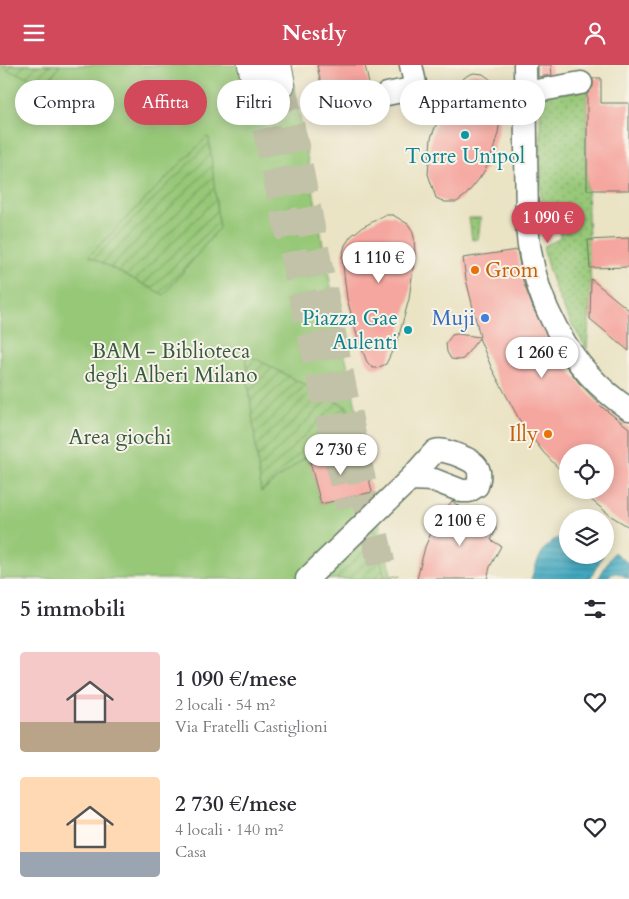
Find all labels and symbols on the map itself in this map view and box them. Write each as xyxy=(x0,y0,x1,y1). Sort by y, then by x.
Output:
marker: Torre Unipol xyxy=(459,129,471,141)
place label: Torre Unipol xyxy=(405,142,525,171)
pin: 1 090 € xyxy=(502,201,594,244)
pin: 1 110 € xyxy=(333,241,425,284)
place label: Grom xyxy=(485,256,539,285)
marker: Grom xyxy=(469,264,481,276)
place label: Piazza Gae Aulenti xyxy=(302,304,398,357)
place label: Muji xyxy=(432,304,475,333)
marker: Muji xyxy=(479,312,491,324)
marker: Piazza Gae Aulenti xyxy=(402,324,414,336)
park label: BAM - Biblioteca degli Alberi Milano xyxy=(84,337,258,390)
pin: 1 260 € xyxy=(496,337,588,379)
place label: Illy xyxy=(509,420,538,449)
park label: Area giochi xyxy=(69,423,172,452)
marker: Illy xyxy=(542,428,554,440)
pin: 2 730 € xyxy=(295,433,387,476)
pin: 2 100 € xyxy=(414,505,506,547)

